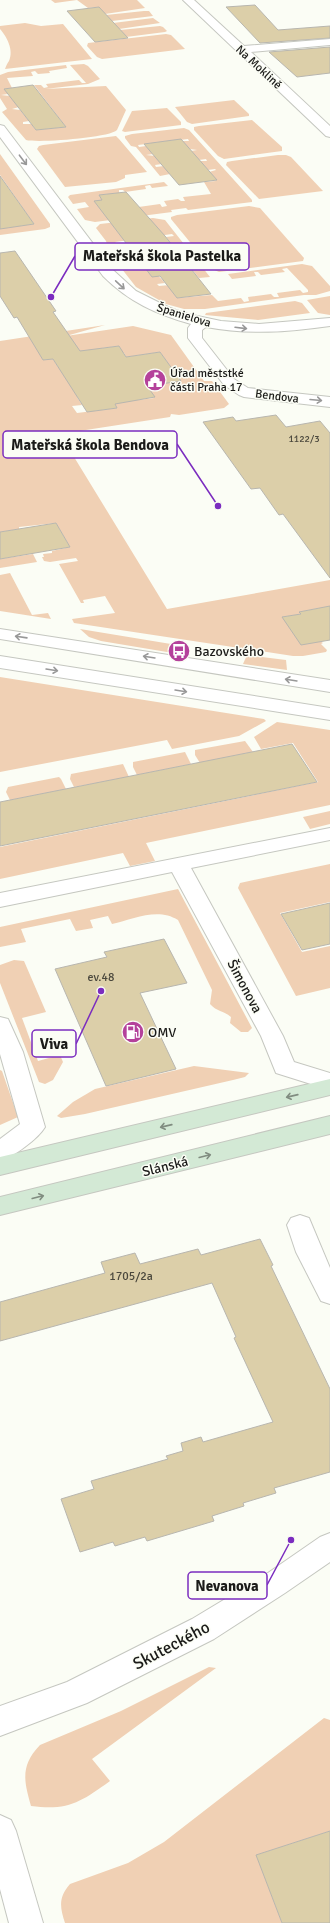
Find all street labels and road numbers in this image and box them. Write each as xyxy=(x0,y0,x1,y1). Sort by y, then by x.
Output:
street label: Na Moklině xyxy=(232,42,285,93)
street label: Španielova xyxy=(155,300,213,331)
street label: Bendova xyxy=(254,386,300,407)
street label: Šimonova xyxy=(223,957,266,1016)
street label: Slánská xyxy=(140,1153,190,1180)
street label: Skuteckého xyxy=(129,1616,213,1674)

